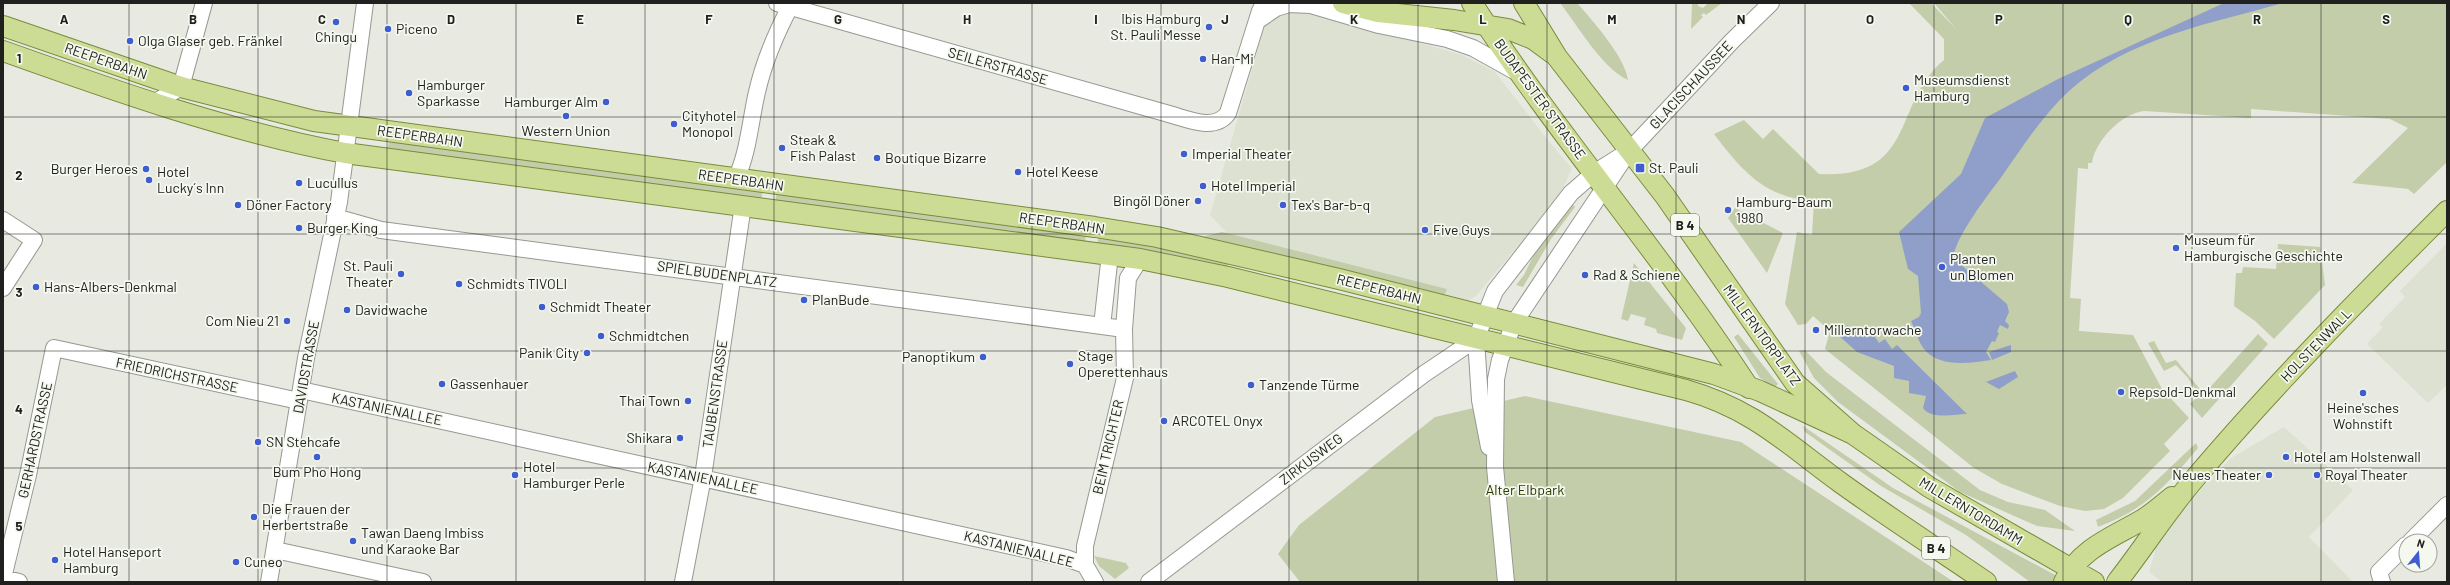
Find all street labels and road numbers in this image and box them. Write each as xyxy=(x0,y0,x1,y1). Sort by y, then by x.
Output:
street label: BUDAPESTER STRASSE xyxy=(1491,35,1590,162)
street label: GLACISCHAUSSEE xyxy=(1645,37,1736,132)
street label: REEPERBAHN xyxy=(63,38,150,83)
street label: SEILERSTRASSE xyxy=(946,43,1050,88)
street label: REEPERBAHN xyxy=(376,121,464,150)
street label: REEPERBAHN xyxy=(697,165,785,194)
street label: REEPERBAHN xyxy=(1018,208,1106,237)
road number: B 4 xyxy=(1671,214,1699,236)
street label: SPIELBUDENPLATZ xyxy=(656,257,778,290)
street label: REEPERBAHN xyxy=(1335,270,1423,307)
street label: MILLERNTORPLATZ xyxy=(1720,281,1805,389)
street label: HOLSTENWALL xyxy=(2277,305,2355,385)
street label: DAVIDSTRASSE xyxy=(289,319,322,415)
street label: TAUBENSTRASSE xyxy=(698,339,731,449)
street label: FRIEDRICHSTRASSE xyxy=(114,353,240,396)
street label: GERHARDSTRASSE xyxy=(14,380,55,500)
street label: KASTANIENALLEE xyxy=(330,388,444,429)
street label: BEIM TRICHTER xyxy=(1088,398,1127,496)
street label: ZIRKUSWEG xyxy=(1276,429,1346,488)
street label: KASTANIENALLEE xyxy=(646,457,760,498)
street label: MILLERNTORDAMM xyxy=(1917,473,2026,548)
street label: KASTANIENALLEE xyxy=(962,527,1076,570)
road number: B 4 xyxy=(1922,537,1950,559)

